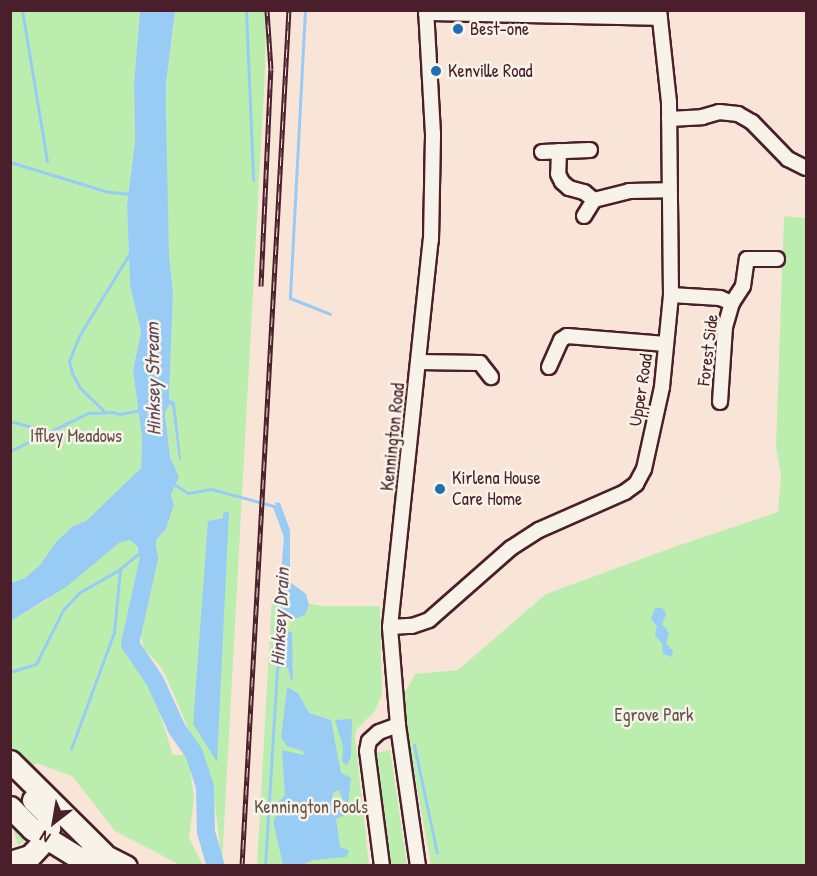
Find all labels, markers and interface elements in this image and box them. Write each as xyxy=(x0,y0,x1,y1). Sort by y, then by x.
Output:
place label: Best-one xyxy=(470,18,529,40)
marker: Best-one xyxy=(451,22,465,36)
place label: Kenville Road xyxy=(448,60,533,82)
marker: Kenville Road xyxy=(429,64,443,78)
street label: Forest Side xyxy=(693,313,723,387)
water label: Hinksey Stream xyxy=(139,322,165,436)
street label: Upper Road xyxy=(625,352,657,428)
street label: Kennington Road xyxy=(377,382,409,492)
park label: Iffley Meadows xyxy=(30,425,122,447)
place label: Kirlena House Care Home xyxy=(452,468,541,510)
marker: Kirlena House Care Home xyxy=(433,482,447,496)
water label: Hinksey Drain xyxy=(264,567,294,667)
park label: Egrove Park xyxy=(615,704,693,726)
north arrow xyxy=(24,792,84,852)
park label: Kennington Pools xyxy=(254,796,368,818)
text: N xyxy=(35,826,54,849)

